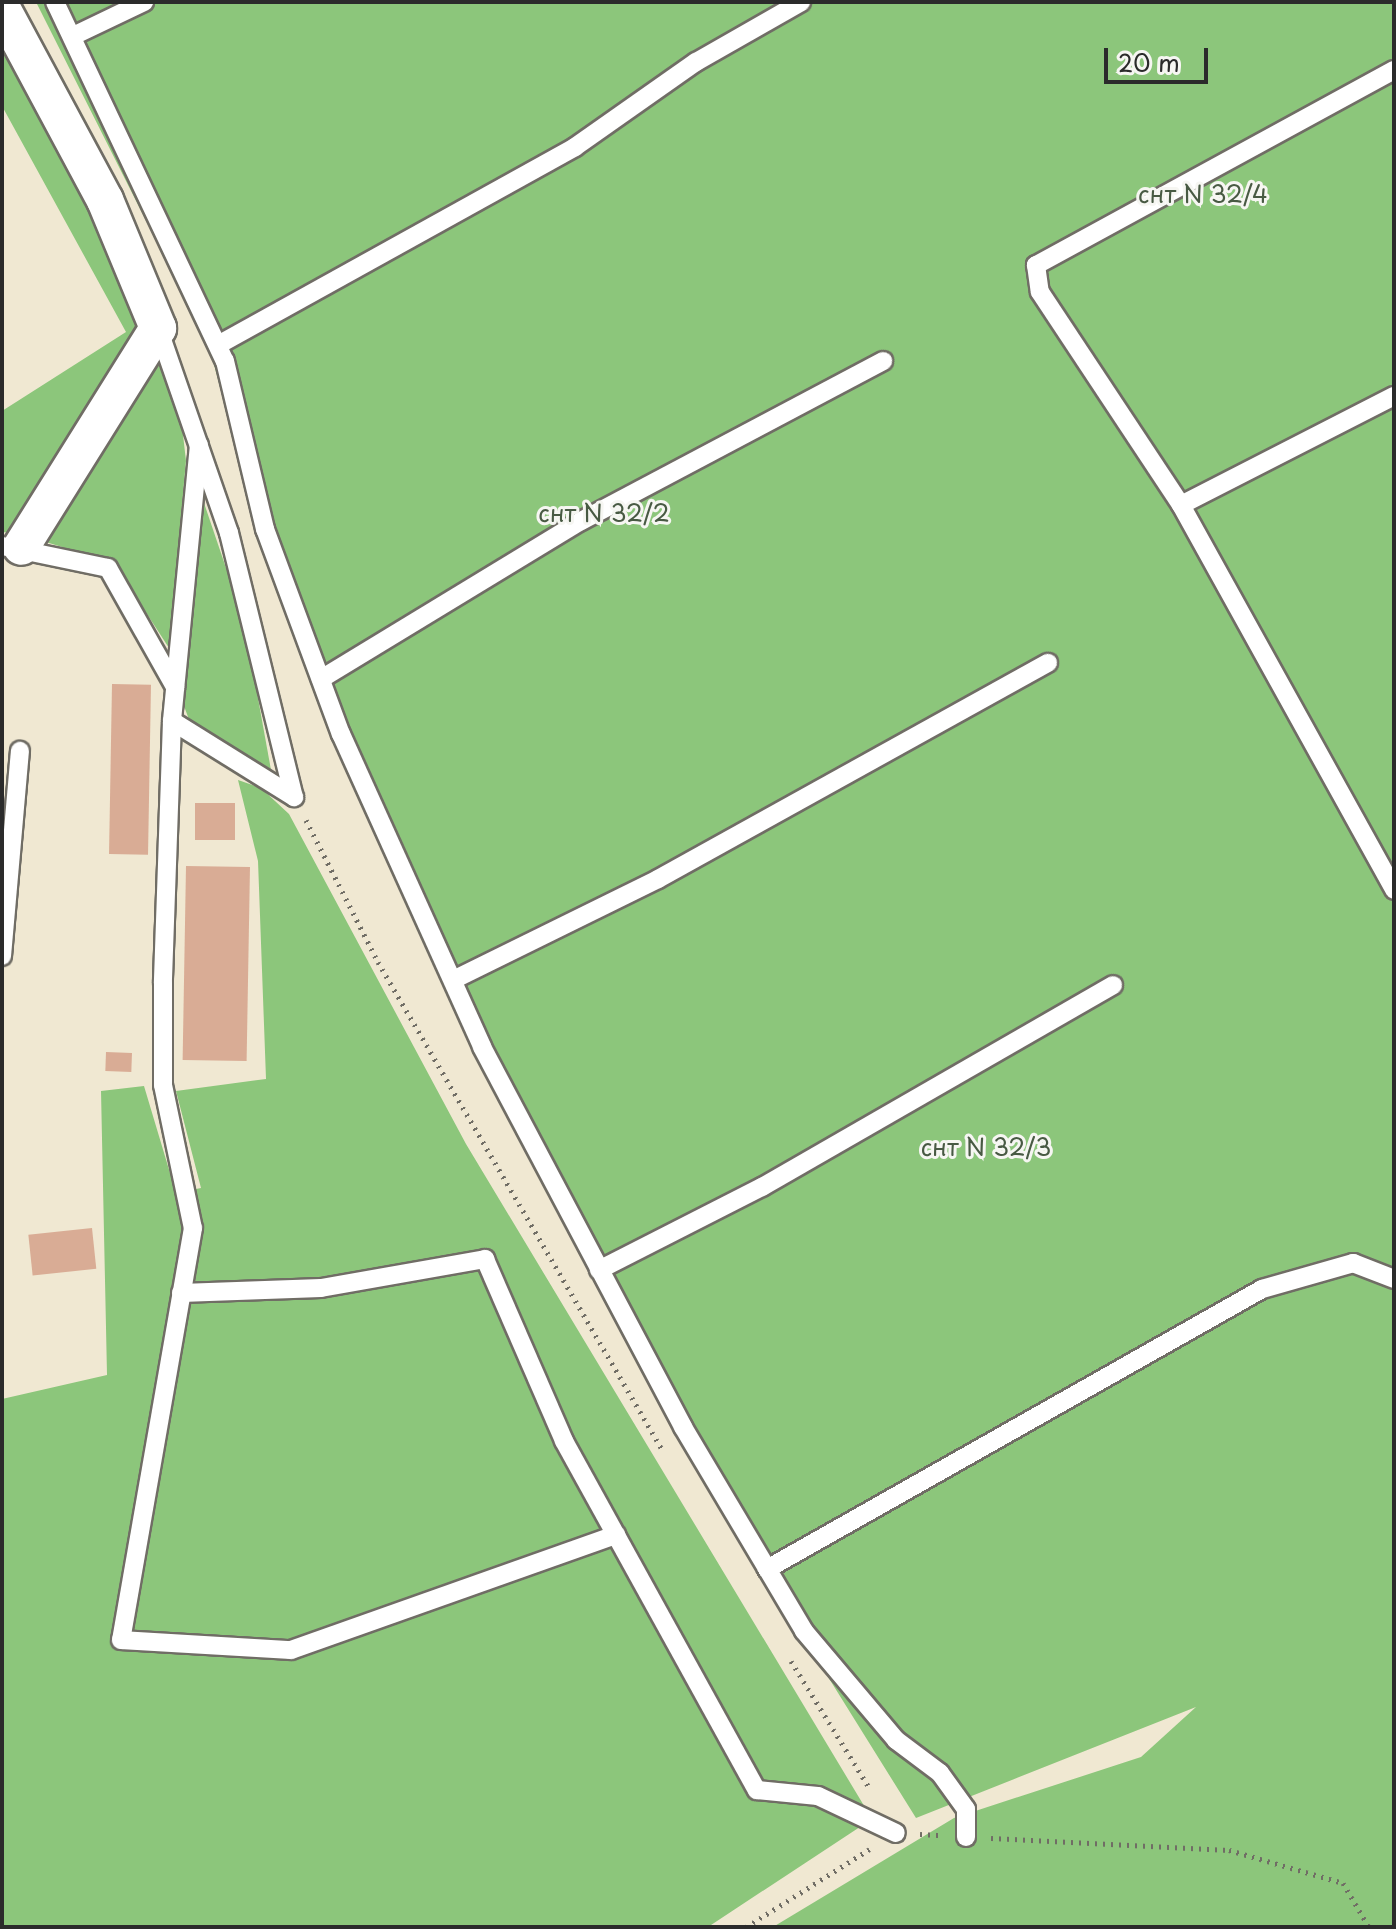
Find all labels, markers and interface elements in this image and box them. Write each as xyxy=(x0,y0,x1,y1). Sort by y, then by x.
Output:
scale bar xyxy=(1108,32,1212,82)
text: 20 m xyxy=(1118,44,1180,80)
park label: снт N 32/4 xyxy=(1138,180,1268,208)
park label: снт N 32/2 xyxy=(538,499,670,527)
park label: снт N 32/3 xyxy=(920,1133,1052,1161)

